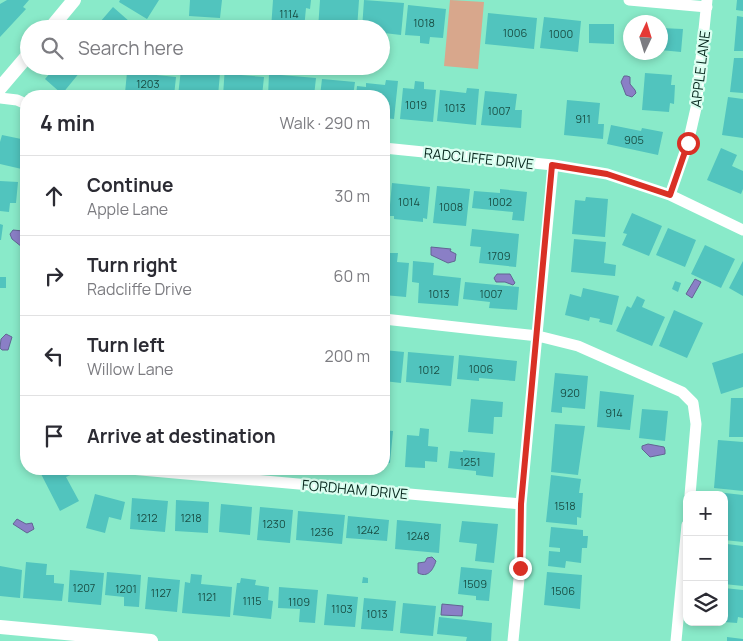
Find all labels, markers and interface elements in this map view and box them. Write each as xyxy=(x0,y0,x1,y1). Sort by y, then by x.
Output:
house number: 1114 xyxy=(279,6,299,21)
house number: 1018 xyxy=(413,15,435,30)
north arrow xyxy=(623,15,668,60)
search box xyxy=(20,20,390,75)
house number: 1006 xyxy=(503,25,527,40)
house number: 1000 xyxy=(549,26,573,41)
street label: APPLE LANE xyxy=(686,29,714,109)
icon: search xyxy=(38,34,66,62)
text: Search here xyxy=(78,35,184,61)
house number: 1203 xyxy=(136,76,160,91)
house number: 1019 xyxy=(405,97,427,112)
house number: 1013 xyxy=(444,100,466,115)
house number: 1007 xyxy=(487,103,511,118)
text: 4 min xyxy=(40,109,95,137)
house number: 911 xyxy=(575,111,591,126)
text: Walk · 290 m xyxy=(280,112,370,134)
house number: 905 xyxy=(624,132,644,147)
route start xyxy=(677,132,700,155)
street label: RADCLIFFE DRIVE xyxy=(423,143,535,173)
text: Continue xyxy=(87,172,173,198)
icon: ahead xyxy=(40,182,68,210)
text: 30 m xyxy=(335,185,370,207)
house number: 1014 xyxy=(398,194,420,209)
house number: 1002 xyxy=(488,194,512,209)
text: Apple Lane xyxy=(87,198,168,220)
house number: 1008 xyxy=(439,199,463,214)
house number: 1709 xyxy=(487,248,511,263)
text: Turn right xyxy=(87,252,177,278)
icon: right xyxy=(40,262,68,290)
text: 60 m xyxy=(334,265,370,287)
text: Radcliffe Drive xyxy=(87,278,192,300)
house number: 1013 xyxy=(428,286,450,301)
house number: 1007 xyxy=(479,286,503,301)
text: Turn left xyxy=(87,332,165,358)
icon: left xyxy=(40,342,68,370)
text: 200 m xyxy=(325,345,370,367)
text: Willow Lane xyxy=(87,358,173,380)
house number: 1006 xyxy=(469,361,493,376)
house number: 1012 xyxy=(418,362,440,377)
house number: 920 xyxy=(560,385,580,400)
house number: 914 xyxy=(605,405,623,420)
icon: arrive xyxy=(40,422,68,450)
text: Arrive at destination xyxy=(87,423,276,449)
house number: 1251 xyxy=(459,454,481,469)
street label: FORDHAM DRIVE xyxy=(301,475,409,503)
map controls xyxy=(683,491,728,626)
button: + xyxy=(683,491,728,536)
house number: 1518 xyxy=(554,498,576,513)
house number: 1212 xyxy=(136,510,158,525)
house number: 1218 xyxy=(180,510,202,525)
house number: 1230 xyxy=(262,516,286,531)
house number: 1242 xyxy=(356,522,380,537)
house number: 1236 xyxy=(310,524,334,539)
house number: 1248 xyxy=(406,528,430,543)
button: − xyxy=(683,536,728,581)
route end xyxy=(509,557,532,580)
house number: 1509 xyxy=(463,576,487,591)
house number: 1207 xyxy=(73,580,95,595)
house number: 1201 xyxy=(115,581,137,596)
button: layers xyxy=(683,581,728,626)
house number: 1506 xyxy=(551,583,575,598)
house number: 1127 xyxy=(151,585,171,600)
house number: 1121 xyxy=(197,589,217,604)
house number: 1115 xyxy=(242,593,262,608)
house number: 1109 xyxy=(288,594,310,609)
house number: 1103 xyxy=(331,601,353,616)
house number: 1013 xyxy=(366,606,388,621)

